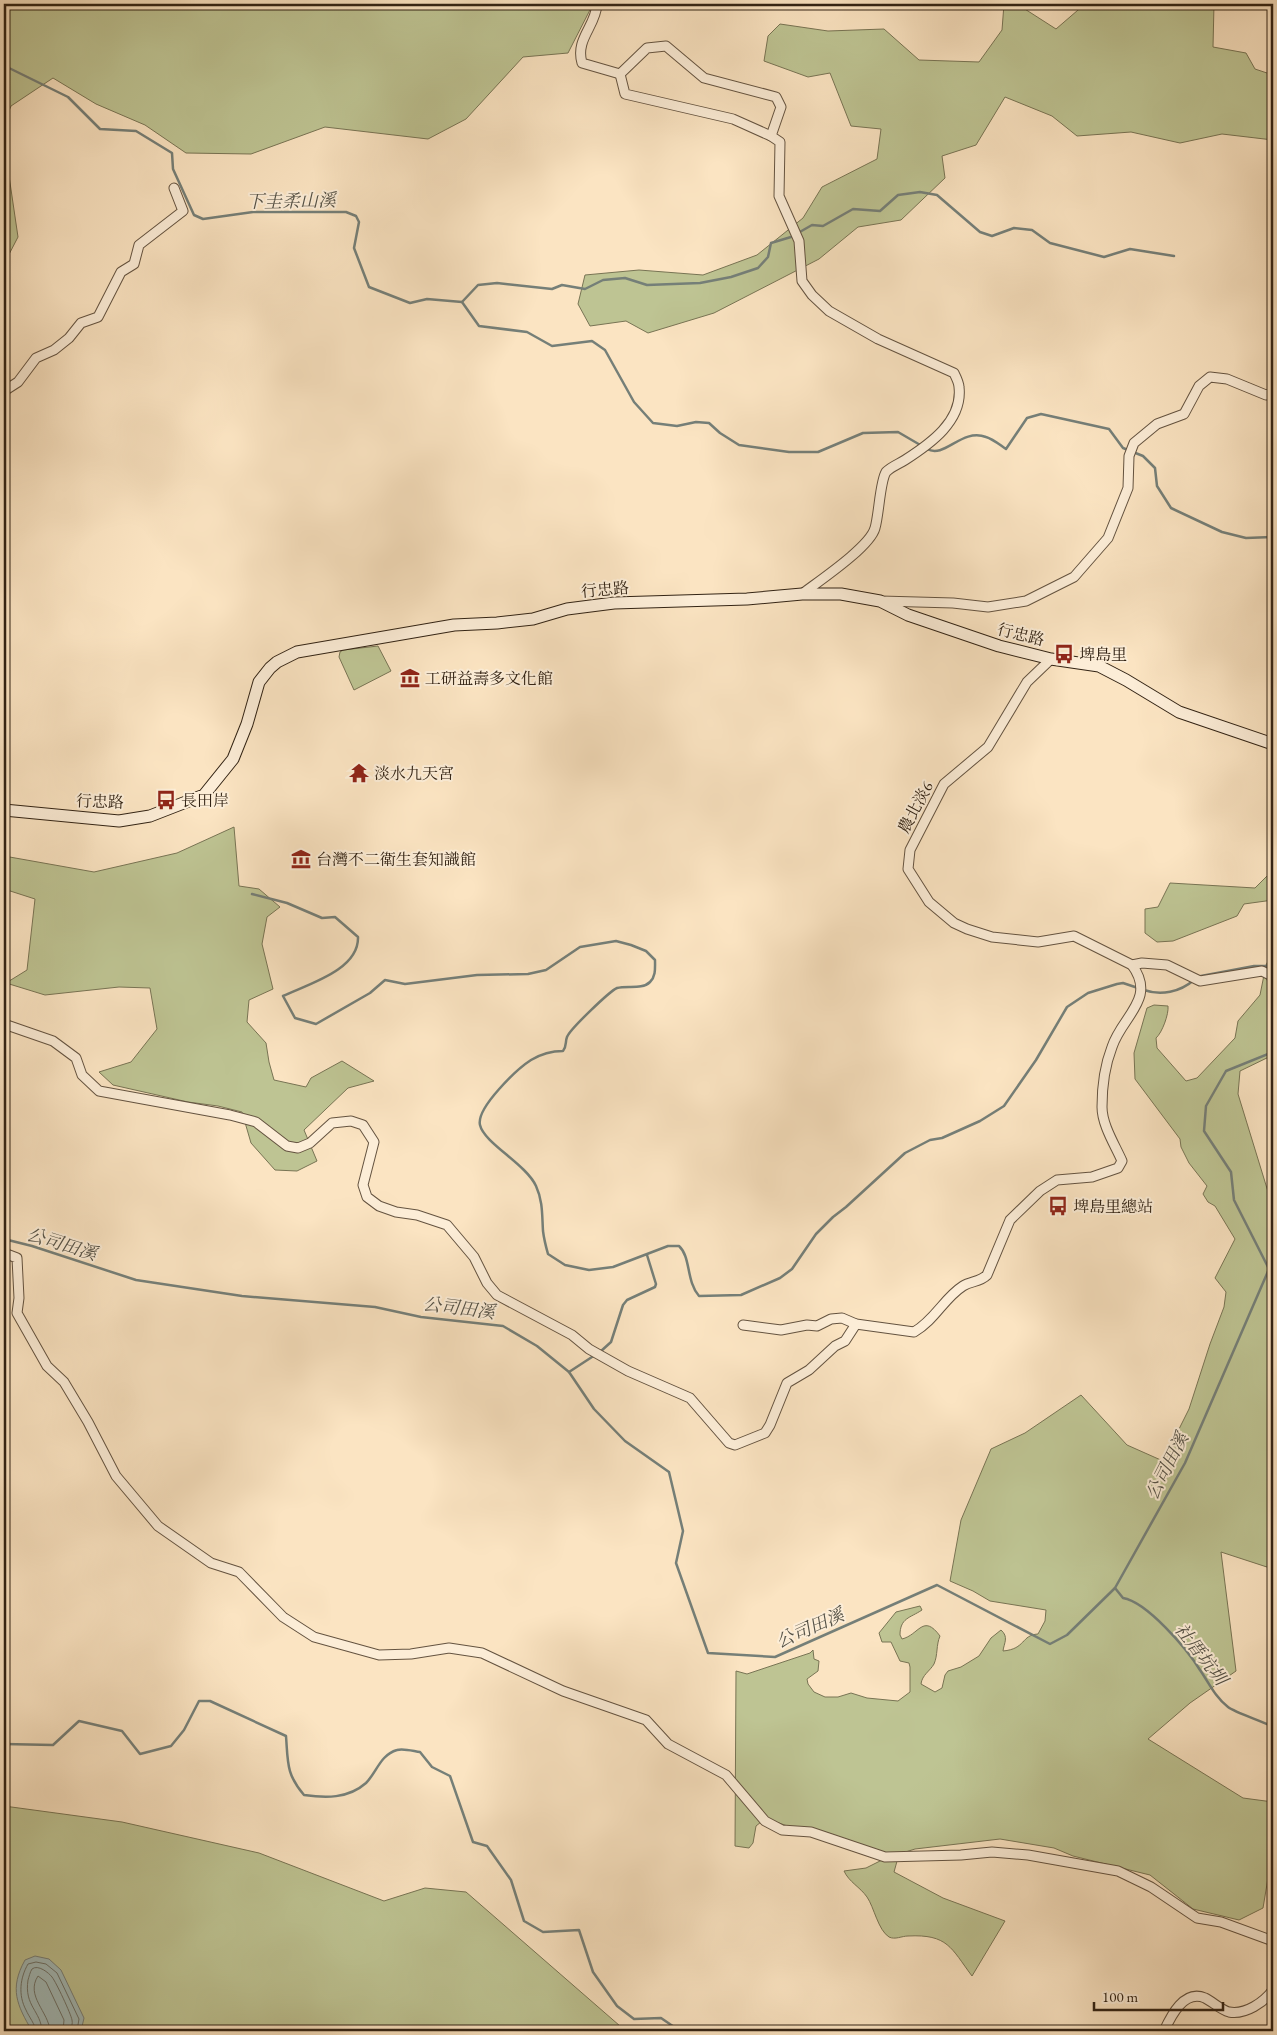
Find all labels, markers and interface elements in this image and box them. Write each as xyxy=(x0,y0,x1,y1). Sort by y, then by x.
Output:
water label: 下圭柔山溪 xyxy=(246,188,338,213)
street label: 行忠路 xyxy=(580,577,630,602)
street label: 行忠路 xyxy=(995,618,1047,650)
bus stop icon: 埤島里 xyxy=(1053,643,1075,665)
place label: 埤島里 xyxy=(1079,644,1127,665)
museum icon: 工研益壽多文化館 xyxy=(399,667,421,689)
place label: 工研益壽多文化館 xyxy=(425,668,553,689)
temple icon: 淡水九天宮 xyxy=(348,762,370,784)
place label: 淡水九天宮 xyxy=(374,763,454,784)
street label: 農北淡6 xyxy=(893,777,938,837)
bus stop icon: 長田岸 xyxy=(155,789,177,811)
street label: 行忠路 xyxy=(76,790,124,813)
place label: 長田岸 xyxy=(181,790,229,811)
museum icon: 台灣不二衛生套知識館 xyxy=(290,848,312,870)
place label: 台灣不二衛生套知識館 xyxy=(316,849,476,870)
bus stop icon: 埤島里總站 xyxy=(1047,1195,1069,1217)
place label: 埤島里總站 xyxy=(1073,1196,1153,1217)
water label: 公司田溪 xyxy=(24,1222,102,1266)
water label: 公司田溪 xyxy=(422,1292,498,1324)
water label: 公司田溪 xyxy=(1140,1427,1194,1503)
water label: 公司田溪 xyxy=(772,1602,849,1653)
water label: 社厝坑圳 xyxy=(1170,1618,1234,1692)
scale bar xyxy=(1094,1980,1223,2012)
text: 100 m xyxy=(1102,1987,1139,2006)

